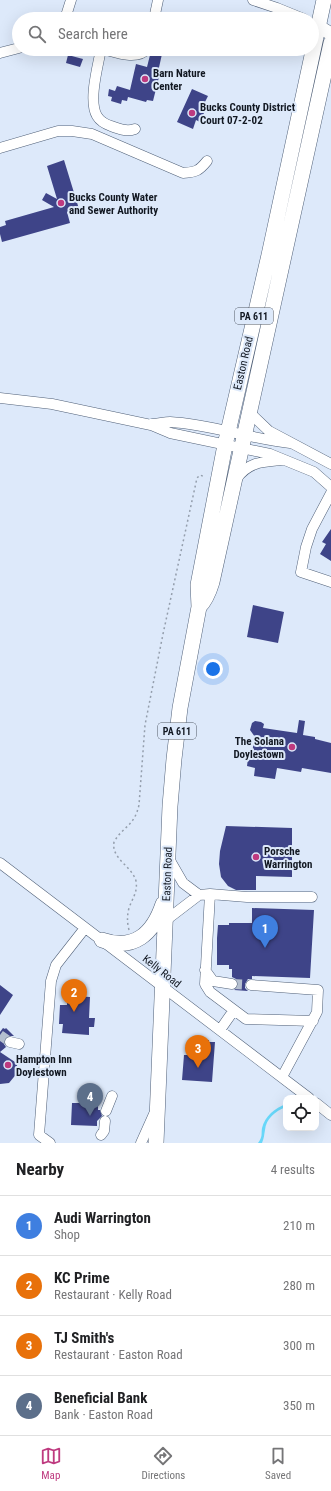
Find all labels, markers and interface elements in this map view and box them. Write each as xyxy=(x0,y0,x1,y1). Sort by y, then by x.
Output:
search box xyxy=(12,12,319,56)
icon: search xyxy=(26,23,48,45)
text: Search here xyxy=(58,25,128,43)
place label: Barn Nature Center xyxy=(153,67,205,93)
marker: Barn Nature Center xyxy=(140,74,150,84)
place label: Bucks County District Court 07-2-02 xyxy=(200,101,296,127)
marker: Bucks County District Court 07-2-02 xyxy=(187,108,197,118)
place label: Bucks County Water and Sewer Authority xyxy=(69,191,158,217)
marker: Bucks County Water and Sewer Authority xyxy=(56,198,66,208)
road number: PA 611 xyxy=(235,308,273,324)
street label: Easton Road xyxy=(231,335,256,391)
your location xyxy=(203,659,223,679)
road number: PA 611 xyxy=(158,723,196,739)
place label: The Solana Doylestown xyxy=(233,735,284,761)
marker: The Solana Doylestown xyxy=(287,742,297,752)
place label: Porsche Warrington xyxy=(264,845,312,871)
street label: Easton Road xyxy=(160,847,175,901)
marker: Porsche Warrington xyxy=(251,852,261,862)
pin: 1 xyxy=(252,915,278,948)
street label: Kelly Road xyxy=(140,952,184,990)
pin: 2 xyxy=(61,979,87,1012)
pin: 3 xyxy=(185,1035,211,1068)
place label: Hampton Inn Doylestown xyxy=(16,1053,72,1079)
marker: Hampton Inn Doylestown xyxy=(3,1060,13,1070)
pin: 4 xyxy=(77,1083,103,1116)
map controls xyxy=(283,1095,319,1131)
button: locate xyxy=(283,1095,319,1131)
text: Nearby xyxy=(16,1159,64,1179)
text: 4 results xyxy=(271,1162,315,1177)
text: Audi Warrington xyxy=(54,1209,151,1227)
text: 1 xyxy=(26,1218,32,1233)
text: 210 m xyxy=(283,1218,315,1233)
text: Shop xyxy=(54,1227,80,1242)
text: KC Prime xyxy=(54,1269,110,1287)
text: 2 xyxy=(26,1278,32,1293)
text: 280 m xyxy=(283,1278,315,1293)
text: Restaurant · Kelly Road xyxy=(54,1287,172,1302)
text: TJ Smith's xyxy=(54,1329,114,1347)
text: 3 xyxy=(26,1338,32,1353)
text: 300 m xyxy=(283,1338,315,1353)
text: Restaurant · Easton Road xyxy=(54,1347,183,1362)
text: Beneficial Bank xyxy=(54,1389,147,1407)
text: 4 xyxy=(26,1398,32,1413)
text: 350 m xyxy=(283,1398,315,1413)
text: Bank · Easton Road xyxy=(54,1407,153,1422)
tab: Map xyxy=(40,1445,62,1482)
tab: Directions xyxy=(141,1445,185,1482)
tab: Saved xyxy=(265,1445,291,1482)

